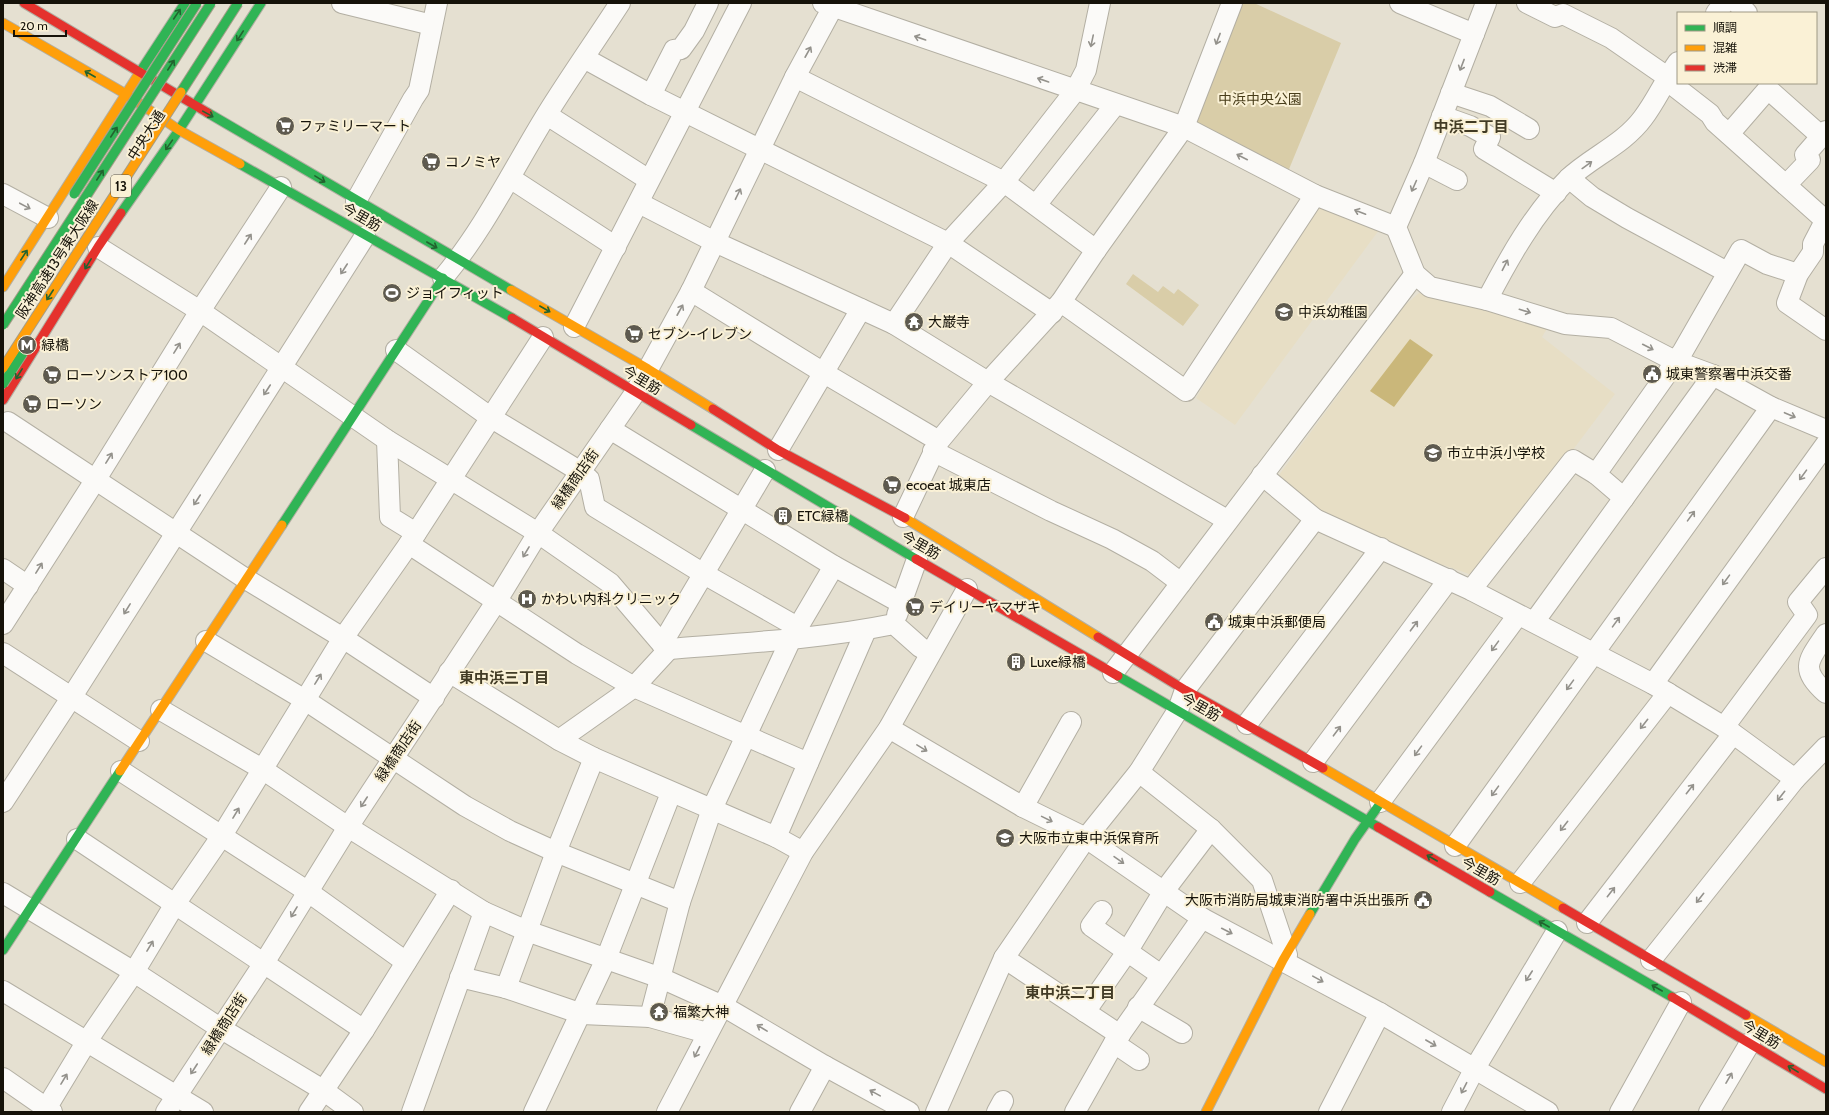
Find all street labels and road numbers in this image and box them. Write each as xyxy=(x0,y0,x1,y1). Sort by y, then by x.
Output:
street label: 中央大通 xyxy=(123,107,169,163)
road number: 13 xyxy=(111,175,131,197)
street label: 阪神高速13号東大阪線 xyxy=(12,196,102,322)
street label: 今里筋 xyxy=(339,199,385,235)
street label: 今里筋 xyxy=(619,361,665,399)
street label: 緑橋商店街 xyxy=(548,445,602,513)
street label: 今里筋 xyxy=(898,527,944,563)
street label: 今里筋 xyxy=(1178,689,1224,725)
street label: 緑橋商店街 xyxy=(371,717,425,785)
street label: 今里筋 xyxy=(1458,853,1504,889)
street label: 緑橋商店街 xyxy=(197,990,251,1058)
street label: 今里筋 xyxy=(1738,1015,1784,1053)

